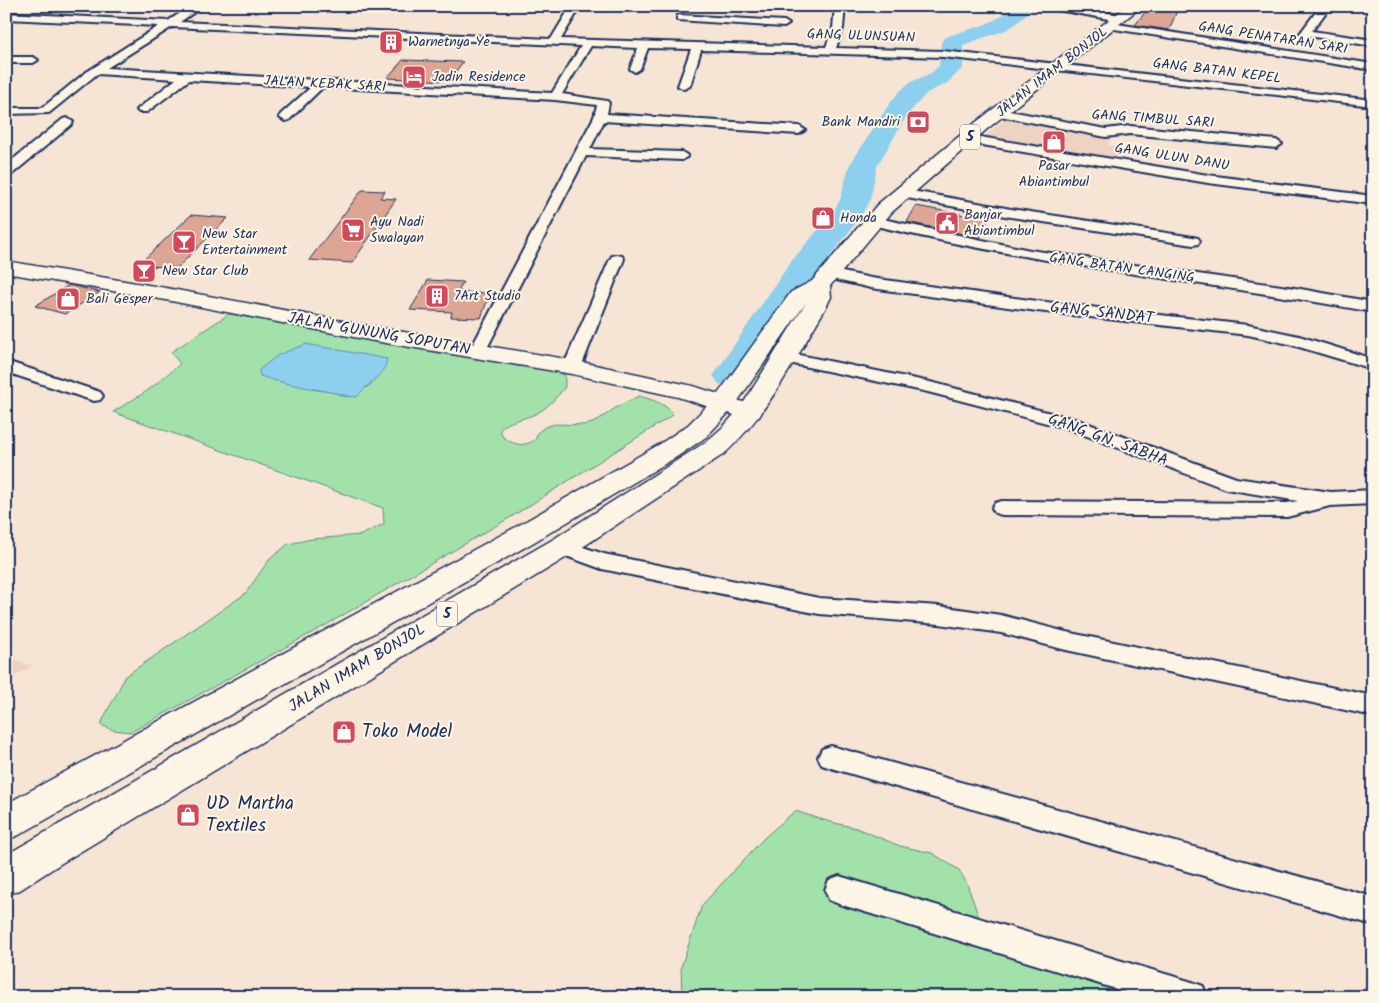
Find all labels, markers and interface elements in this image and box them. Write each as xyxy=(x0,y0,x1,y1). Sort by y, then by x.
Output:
street label: GANG PENATARAN SARI xyxy=(1197,15,1349,61)
street label: JALAN IMAM BONJOL xyxy=(991,21,1113,123)
street label: GANG ULUNSUAN xyxy=(806,23,916,49)
building icon: Warnetnya Ye xyxy=(378,29,404,55)
place label: Warnetnya Ye xyxy=(408,31,491,53)
street label: GANG BATAN KEPEL xyxy=(1152,52,1282,90)
hotel icon: Jadin Residence xyxy=(401,64,427,90)
place label: Jadin Residence xyxy=(432,66,526,88)
street label: JALAN KEBAK SARI xyxy=(263,70,387,98)
street label: GANG TIMBUL SARI xyxy=(1091,104,1215,134)
bank icon: Bank Mandiri xyxy=(905,109,931,135)
place label: Bank Mandiri xyxy=(822,111,901,133)
road number: 5 xyxy=(960,124,980,150)
shop icon: Pasar Abiantimbul xyxy=(1041,129,1067,155)
street label: GANG ULUN DANU xyxy=(1113,137,1231,177)
place label: Pasar Abiantimbul xyxy=(1019,155,1090,193)
place label: Banjar Abiantimbul xyxy=(964,204,1035,242)
shop icon: Honda xyxy=(810,205,836,231)
place label: Honda xyxy=(840,207,877,229)
public building icon: Banjar Abiantimbul xyxy=(934,210,960,236)
place label: Ayu Nadi Swalayan xyxy=(370,211,424,249)
supermarket icon: Ayu Nadi Swalayan xyxy=(340,217,366,243)
place label: New Star Entertainment xyxy=(202,223,288,261)
bar icon: New Star Entertainment xyxy=(171,229,197,255)
street label: GANG BATAN CANGING xyxy=(1048,247,1196,289)
bar icon: New Star Club xyxy=(131,258,157,284)
place label: New Star Club xyxy=(162,260,249,282)
building icon: 7Art Studio xyxy=(424,283,450,309)
place label: 7Art Studio xyxy=(454,285,521,307)
shop icon: Bali Gesper xyxy=(55,286,81,312)
place label: Bali Gesper xyxy=(86,288,154,310)
street label: GANG SANDAT xyxy=(1049,295,1157,331)
street label: JALAN GUNUNG SOPUTAN xyxy=(286,306,473,362)
street label: GANG GN. SABHA xyxy=(1044,407,1172,473)
road number: 5 xyxy=(437,602,457,626)
street label: JALAN IMAM BONJOL xyxy=(284,617,430,719)
place label: Toko Model xyxy=(362,717,453,747)
shop icon: Toko Model xyxy=(331,719,357,745)
place label: UD Martha Textiles xyxy=(206,789,294,841)
shop icon: UD Martha Textiles xyxy=(175,802,201,828)

